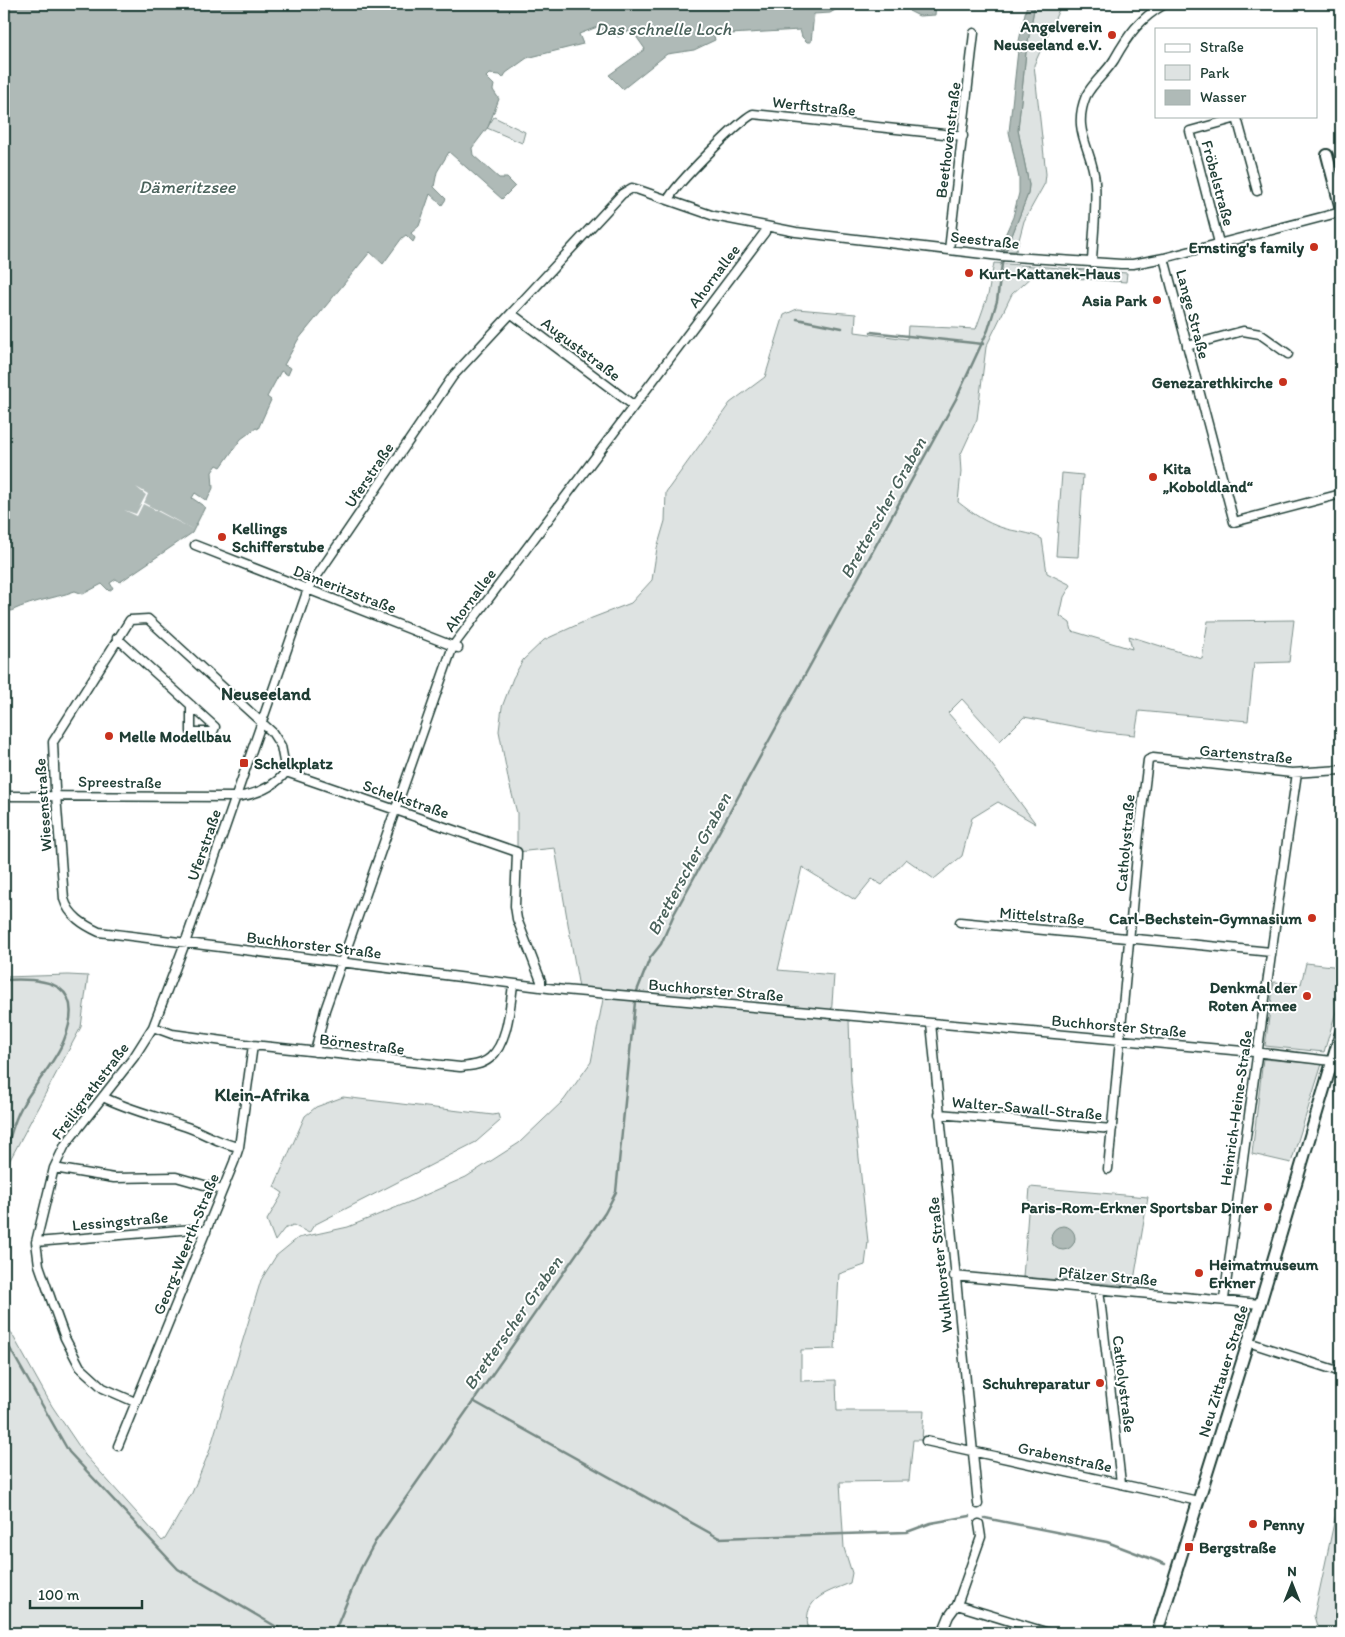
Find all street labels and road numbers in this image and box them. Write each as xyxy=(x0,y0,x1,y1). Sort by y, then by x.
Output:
street label: Beethovenstraße xyxy=(931,81,965,199)
street label: Werftstraße xyxy=(771,92,857,120)
street label: Fröbelstraße xyxy=(1197,138,1239,228)
street label: Seestraße xyxy=(949,227,1021,253)
street label: Ahornallee xyxy=(684,241,744,311)
street label: Lange Straße xyxy=(1172,267,1214,361)
street label: Auguststraße xyxy=(538,313,624,385)
street label: Uferstraße xyxy=(340,439,398,511)
street label: Dämeritzstraße xyxy=(291,561,399,617)
street label: Ahornallee xyxy=(440,565,500,635)
street label: Gartenstraße xyxy=(1199,740,1293,768)
street label: Wiesenstraße xyxy=(30,758,56,852)
street label: Spreestraße xyxy=(78,772,162,792)
street label: Schelkstraße xyxy=(360,775,452,823)
street label: Catholystraße xyxy=(1111,793,1139,893)
street label: Uferstraße xyxy=(183,806,225,883)
street label: Mittelstraße xyxy=(999,903,1085,929)
street label: Buchhorster Straße xyxy=(245,927,383,963)
street label: Buchhorster Straße xyxy=(648,975,784,1005)
street label: Buchhorster Straße xyxy=(1051,1011,1187,1041)
street label: Börnestraße xyxy=(318,1029,406,1059)
street label: Heinrich-Heine-Straße xyxy=(1216,1029,1256,1187)
street label: Freiligrathstraße xyxy=(47,1038,133,1143)
street label: Walter-Sawall-Straße xyxy=(951,1092,1103,1124)
street label: Georg-Weerth-Straße xyxy=(149,1171,223,1317)
street label: Wuhlhorster Straße xyxy=(923,1196,957,1334)
street label: Lessingstraße xyxy=(71,1207,169,1235)
street label: Pfälzer Straße xyxy=(1058,1262,1159,1290)
street label: Neu Zittauer Straße xyxy=(1194,1303,1252,1439)
street label: Catholystraße xyxy=(1109,1334,1139,1434)
street label: Grabenstraße xyxy=(1016,1438,1114,1476)

